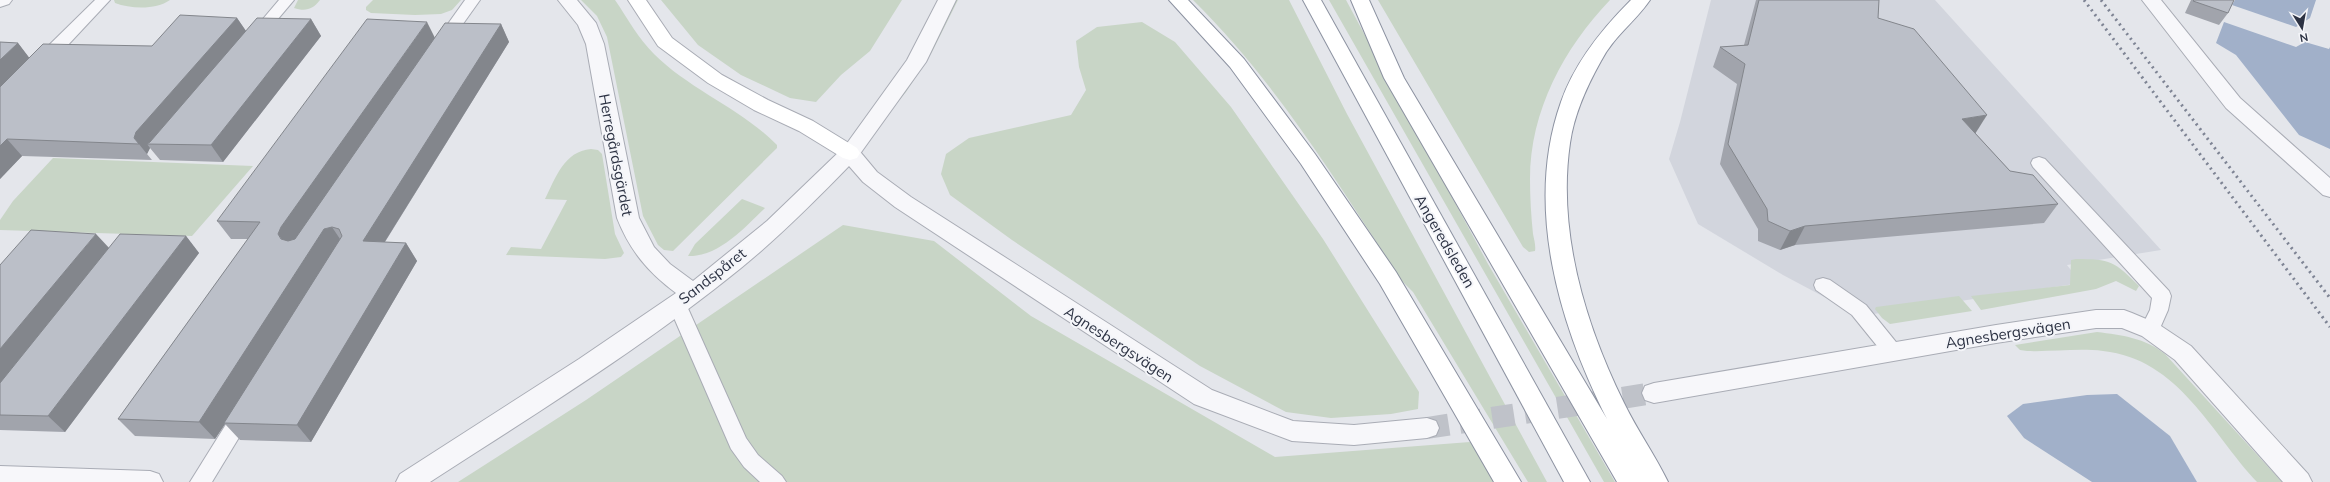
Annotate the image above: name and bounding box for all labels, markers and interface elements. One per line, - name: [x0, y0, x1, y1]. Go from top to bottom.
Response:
- north arrow: [2282, 8, 2322, 48]
- text: N: [2298, 30, 2309, 45]
- street label: Herregårdsgärdet: [595, 92, 637, 218]
- street label: Angeredsleden: [1411, 191, 1479, 291]
- street label: Sandspåret: [674, 244, 750, 308]
- street label: Agnesbergsvägen: [1061, 302, 1177, 386]
- street label: Agnesbergsvägen: [1944, 314, 2072, 352]

